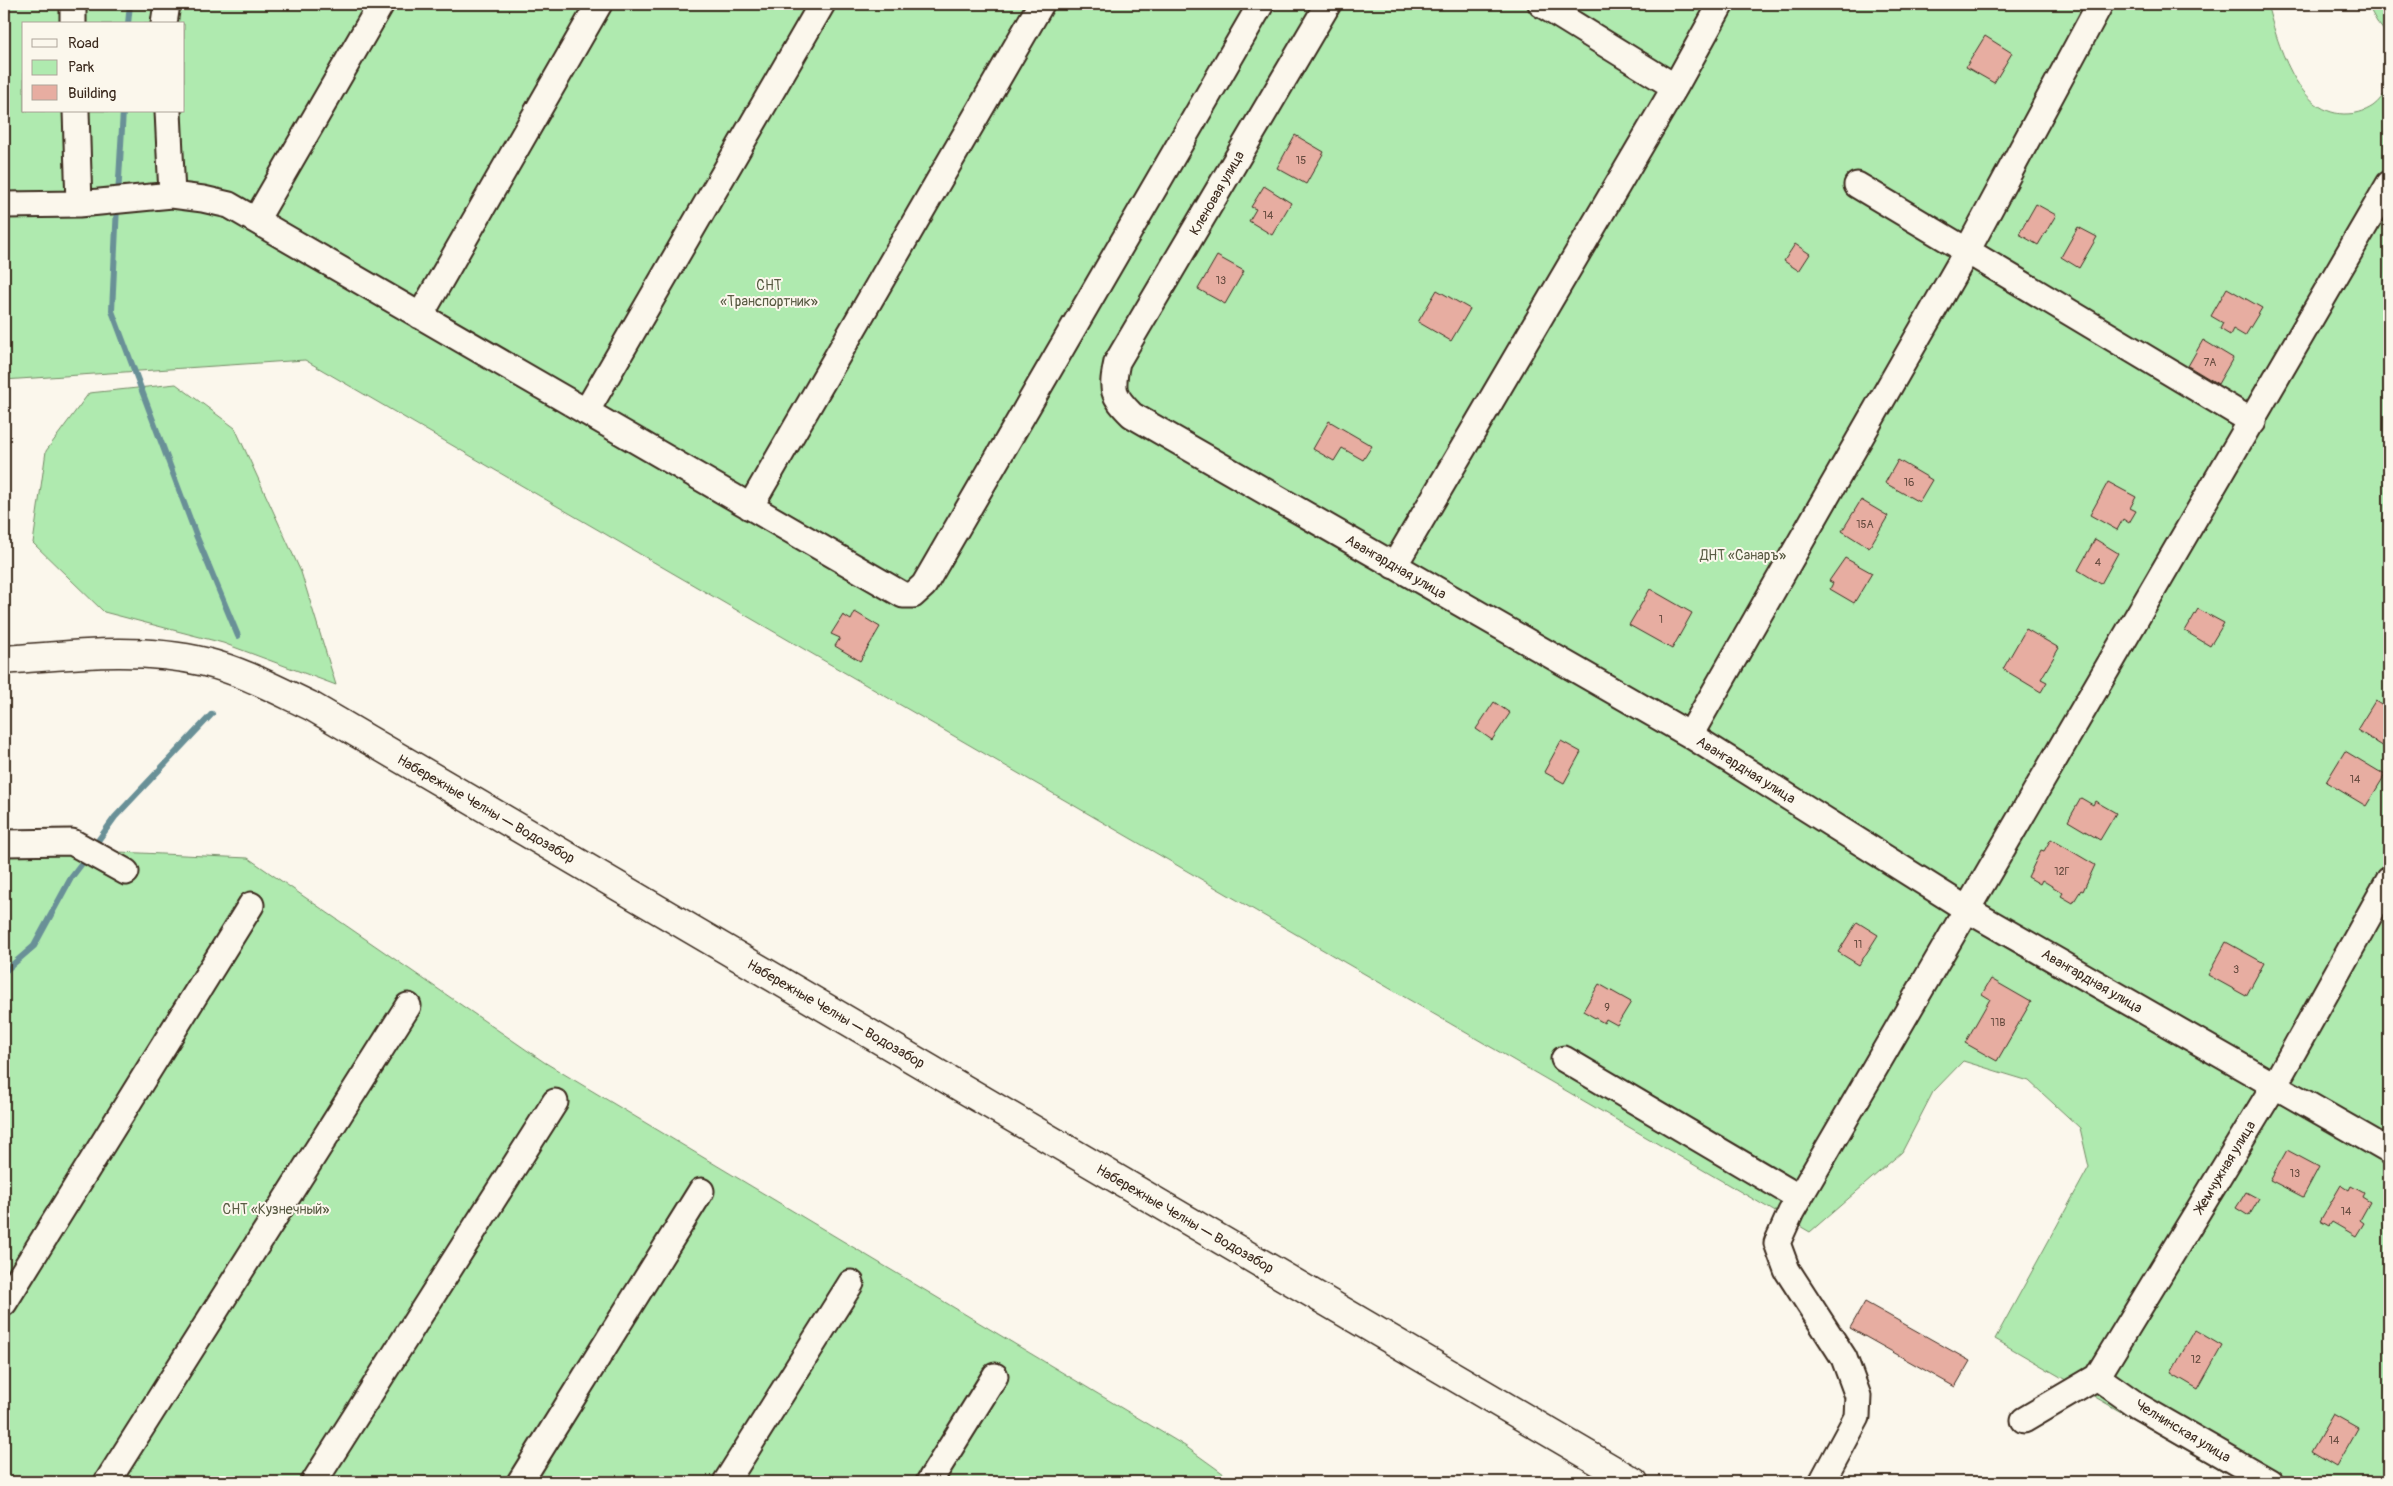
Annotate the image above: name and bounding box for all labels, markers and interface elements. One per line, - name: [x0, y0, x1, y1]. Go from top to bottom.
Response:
- legend: [22, 22, 185, 112]
- text: Road: [68, 34, 99, 53]
- text: Park: [68, 58, 95, 77]
- text: Building: [68, 84, 116, 103]
- street label: Кленовая улица: [1186, 148, 1248, 238]
- house number: 15: [1296, 154, 1306, 167]
- house number: 14: [1263, 209, 1274, 222]
- house number: 13: [1216, 274, 1226, 287]
- park label: СНТ «Транспортник»: [720, 277, 818, 310]
- house number: 7А: [2204, 356, 2216, 369]
- house number: 16: [1904, 476, 1914, 489]
- house number: 15А: [1856, 518, 1874, 531]
- street label: Авангардная улица: [1342, 531, 1450, 603]
- park label: ДНТ «Санаръ»: [1699, 547, 1786, 564]
- house number: 4: [2095, 556, 2102, 569]
- house number: 1: [1659, 613, 1663, 626]
- street label: Авангардная улица: [1693, 733, 1799, 807]
- street label: Набережные Челны — Водозабор: [394, 751, 578, 867]
- house number: 14: [2350, 773, 2361, 786]
- house number: 12Г: [2054, 865, 2070, 878]
- house number: 11: [1854, 938, 1862, 951]
- street label: Авангардная улица: [2038, 945, 2146, 1017]
- street label: Набережные Челны — Водозабор: [744, 956, 928, 1072]
- house number: 3: [2233, 963, 2239, 976]
- house number: 9: [1604, 1001, 1610, 1014]
- house number: 11В: [1991, 1016, 2005, 1029]
- street label: Жемчужная улица: [2190, 1118, 2259, 1218]
- street label: Набережные Челны — Водозабор: [1093, 1161, 1277, 1277]
- house number: 13: [2290, 1167, 2300, 1180]
- park label: СНТ «Кузнечный»: [223, 1201, 329, 1218]
- house number: 14: [2341, 1205, 2352, 1218]
- house number: 12: [2191, 1353, 2201, 1366]
- street label: Челнинская улица: [2132, 1396, 2234, 1466]
- house number: 14: [2329, 1434, 2340, 1447]

